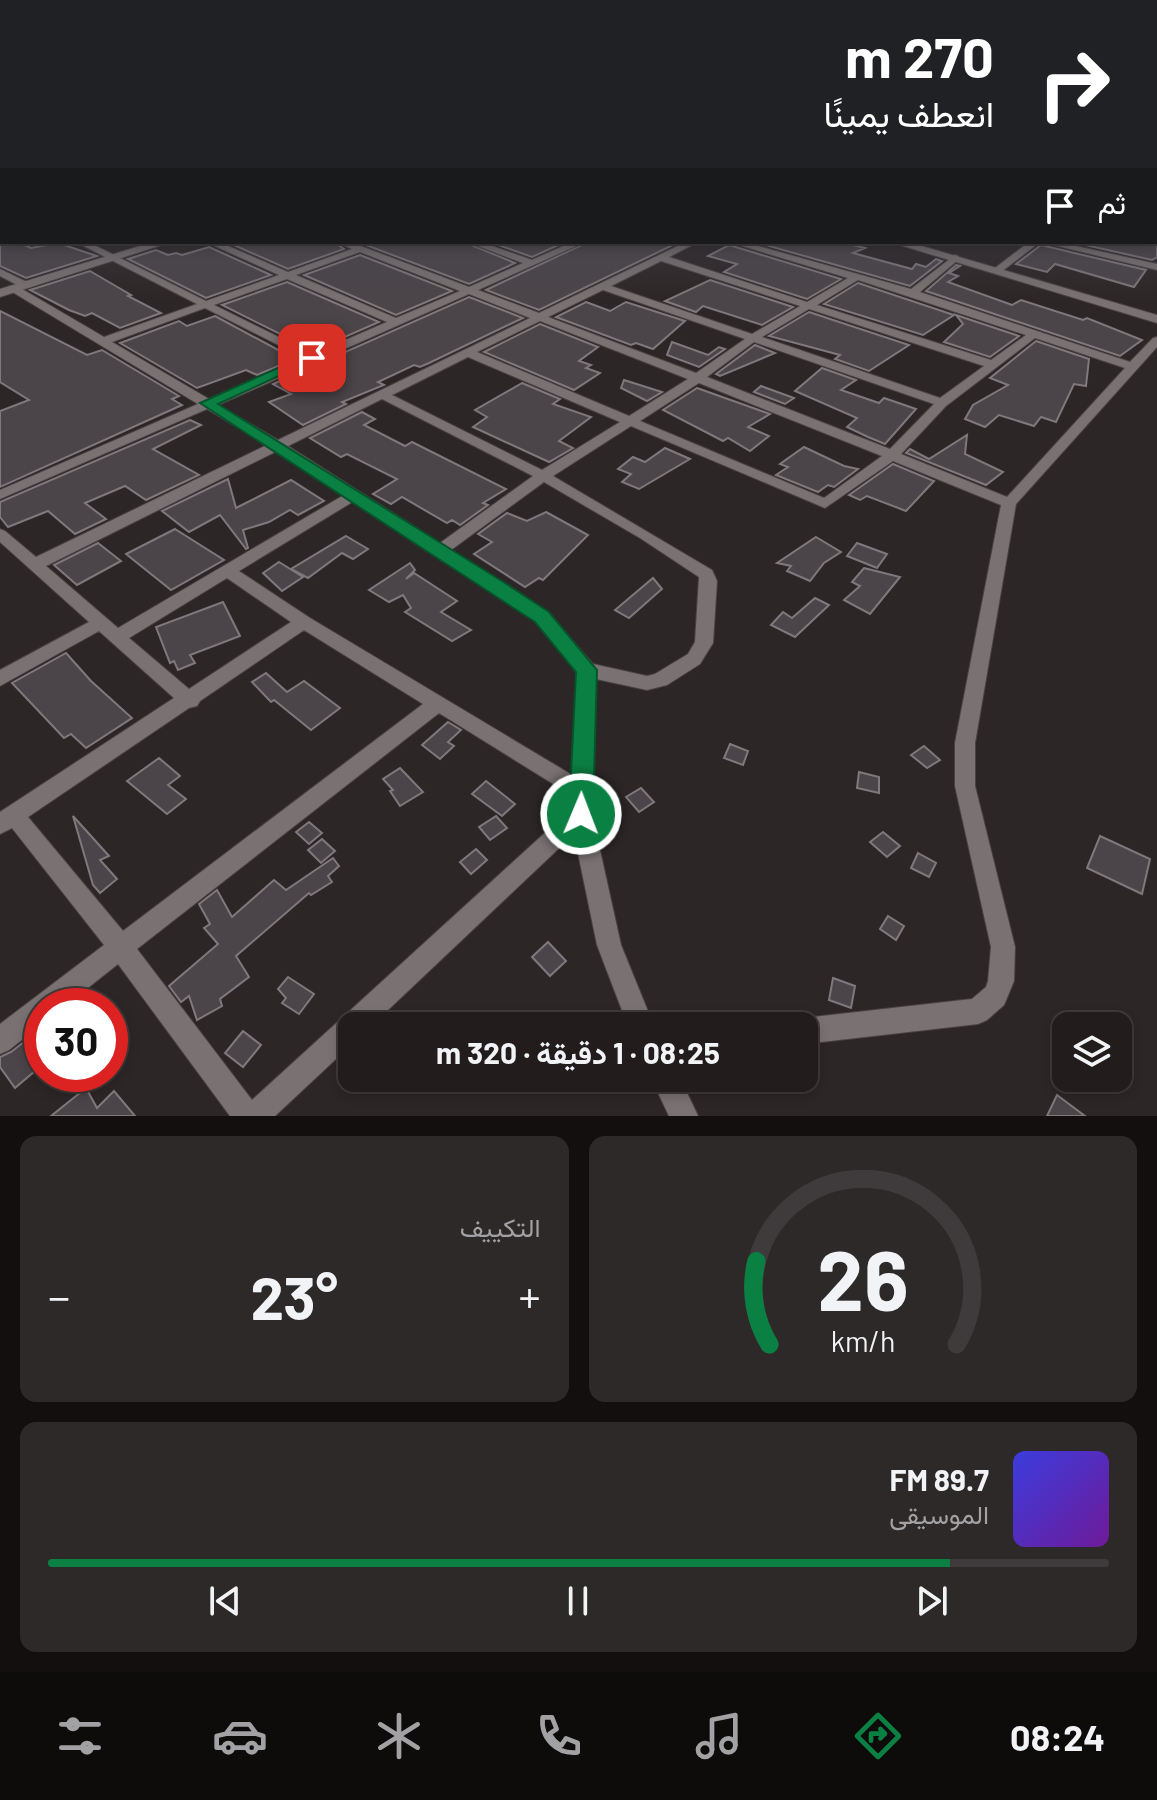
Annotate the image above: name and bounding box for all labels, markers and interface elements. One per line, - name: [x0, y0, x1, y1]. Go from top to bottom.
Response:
- text: 270 m: [845, 22, 994, 89]
- icon: right: [1022, 32, 1126, 136]
- text: انعطف يمينًا: [823, 91, 994, 134]
- icon: arrive: [1038, 184, 1082, 228]
- text: ثم: [1098, 184, 1126, 220]
- pin: [278, 324, 346, 392]
- icon: arrive: [290, 336, 334, 380]
- position arrow: [539, 772, 623, 856]
- speed limit sign: 30: [24, 988, 128, 1092]
- map controls: [1052, 1012, 1132, 1092]
- button: layers: [1052, 1012, 1132, 1092]
- text: 08:25 · 1 دقيقة · 320 m: [436, 1034, 720, 1070]
- text: التكييف: [460, 1211, 541, 1242]
- text: 26: [817, 1228, 908, 1328]
- text: 23°: [250, 1260, 338, 1332]
- text: −: [48, 1269, 70, 1322]
- text: +: [518, 1269, 540, 1322]
- text: km/h: [830, 1323, 895, 1358]
- text: 89.7 FM: [890, 1461, 989, 1497]
- text: الموسيقى: [889, 1498, 989, 1529]
- icon: previous: [203, 1579, 247, 1623]
- icon: pause: [556, 1579, 600, 1623]
- icon: next: [910, 1579, 954, 1623]
- icon: filters: [52, 1708, 108, 1764]
- icon: car: [212, 1708, 268, 1764]
- icon: climate: [371, 1708, 427, 1764]
- icon: phone: [531, 1708, 587, 1764]
- icon: music: [691, 1708, 747, 1764]
- icon: directions: [850, 1708, 906, 1764]
- text: 08:24: [1010, 1715, 1105, 1758]

